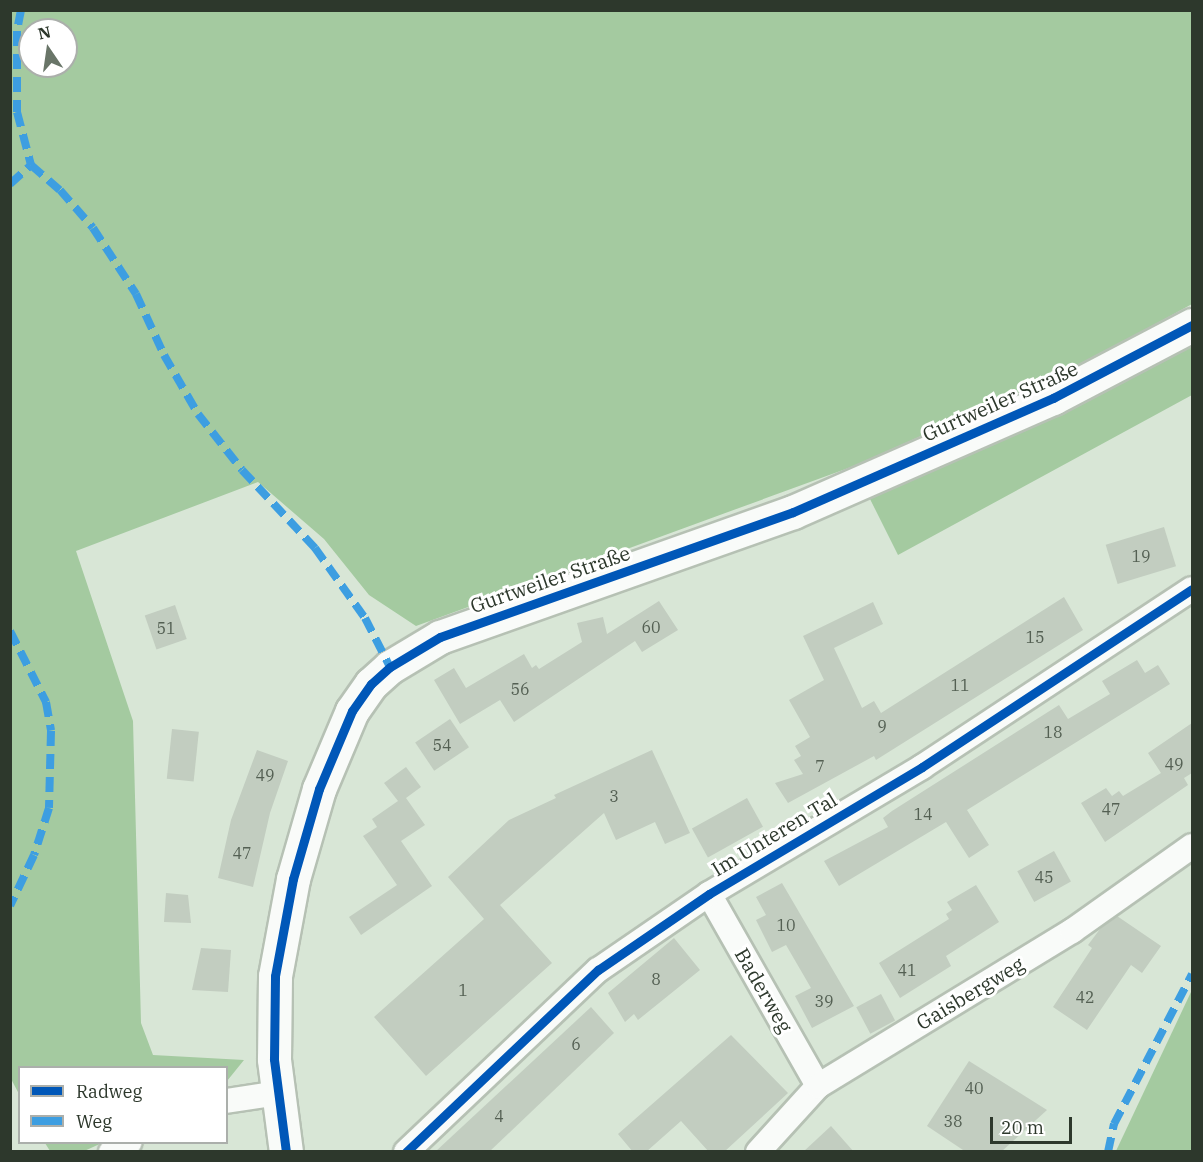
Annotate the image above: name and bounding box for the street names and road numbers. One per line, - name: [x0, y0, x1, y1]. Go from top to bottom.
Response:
- street label: Gurtweiler Straße: [919, 356, 1081, 446]
- street label: Gurtweiler Straße: [467, 540, 633, 618]
- street label: Im Unteren Tal: [707, 787, 841, 881]
- street label: Baderweg: [730, 943, 798, 1037]
- street label: Gaisbergweg: [912, 951, 1028, 1035]

